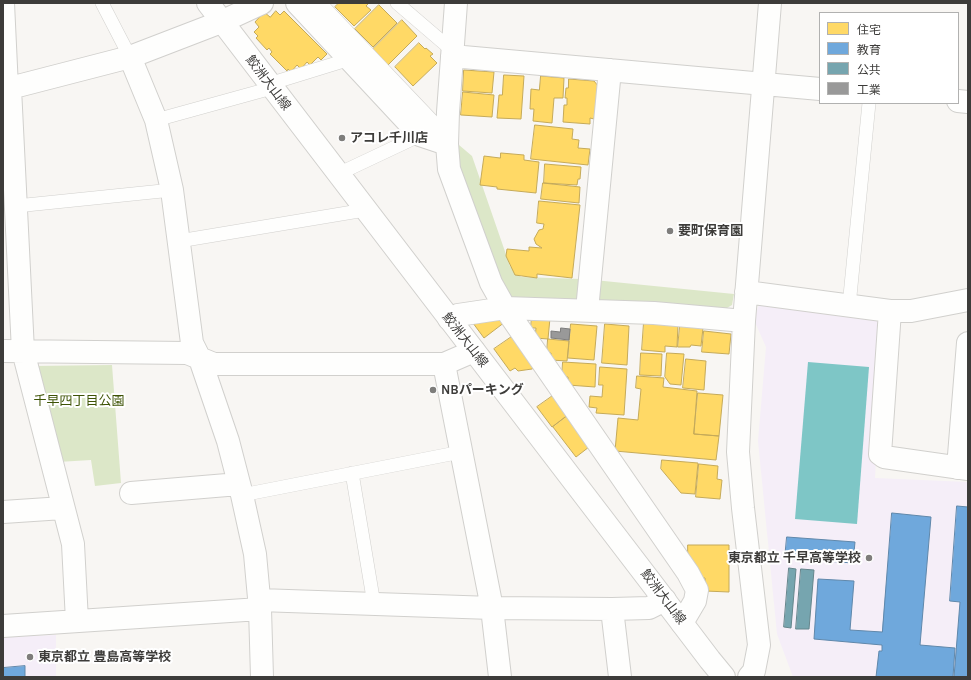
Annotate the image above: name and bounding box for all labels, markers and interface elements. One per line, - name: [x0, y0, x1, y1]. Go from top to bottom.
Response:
- legend: [819, 12, 959, 104]
- text: 住宅: [857, 23, 881, 37]
- text: 教育: [857, 43, 881, 57]
- street label: 鮫洲大山線: [242, 52, 294, 114]
- text: 公共: [857, 63, 881, 77]
- text: 工業: [857, 83, 881, 97]
- place label: アコレ千川店: [350, 130, 428, 146]
- marker: アコレ千川店: [337, 133, 347, 143]
- place label: 要町保育園: [678, 223, 743, 239]
- marker: 要町保育園: [665, 226, 675, 236]
- street label: 鮫洲大山線: [439, 310, 491, 370]
- place label: NBパーキング: [441, 382, 524, 398]
- marker: NBパーキング: [428, 385, 438, 395]
- park label: 千早四丁目公園: [34, 393, 124, 409]
- place label: 東京都立 千早高等学校: [728, 550, 861, 566]
- marker: 東京都立 千早高等学校: [864, 553, 874, 563]
- street label: 鮫洲大山線: [637, 566, 689, 628]
- place label: 東京都立 豊島高等学校: [38, 649, 171, 665]
- marker: 東京都立 豊島高等学校: [25, 652, 35, 662]

